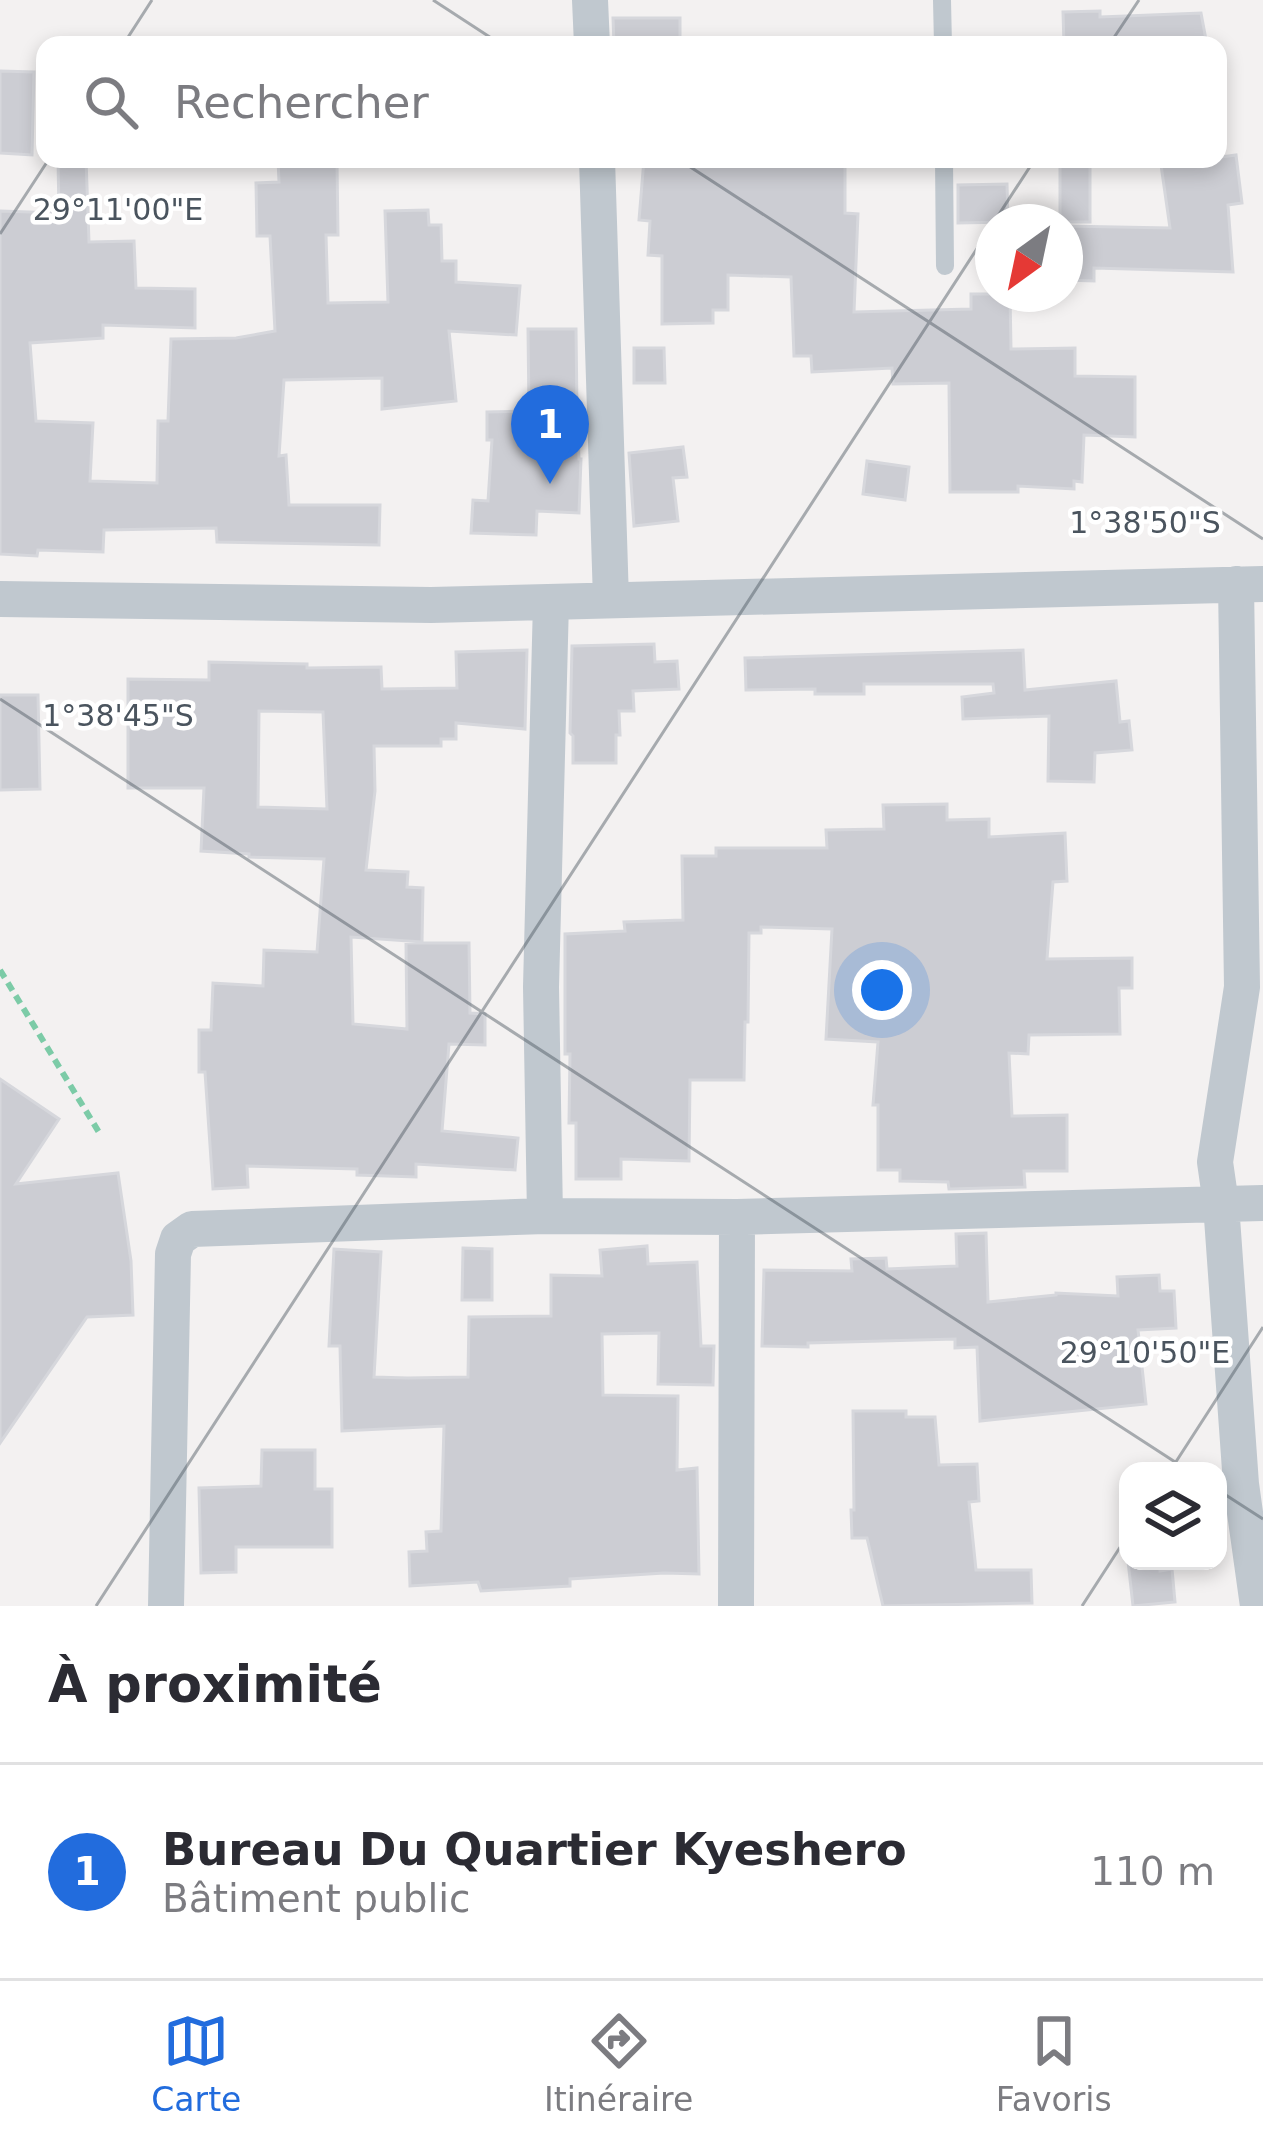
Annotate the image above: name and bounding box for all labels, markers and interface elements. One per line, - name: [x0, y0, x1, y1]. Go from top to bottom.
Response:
- search box: [36, 36, 1227, 168]
- icon: search: [78, 69, 144, 135]
- text: Rechercher: [174, 76, 429, 129]
- text: 29°11'00"E: [33, 192, 203, 227]
- north arrow: [975, 204, 1083, 312]
- pin: 1: [511, 385, 589, 484]
- text: 1°38'50"S: [1069, 505, 1221, 540]
- text: 1°38'45"S: [42, 698, 194, 733]
- your location: [852, 960, 912, 1020]
- text: 29°10'50"E: [1060, 1335, 1230, 1370]
- map controls: [1119, 1462, 1227, 1570]
- button: layers: [1119, 1462, 1227, 1570]
- text: À proximité: [48, 1655, 382, 1714]
- text: Bureau Du Quartier Kyeshero: [162, 1823, 907, 1876]
- text: 1: [73, 1849, 101, 1894]
- text: 110 m: [1090, 1849, 1215, 1894]
- text: Bâtiment public: [162, 1876, 471, 1921]
- tab: Carte: [151, 2008, 241, 2119]
- tab: Itinéraire: [544, 2008, 693, 2119]
- tab: Favoris: [996, 2008, 1112, 2119]

